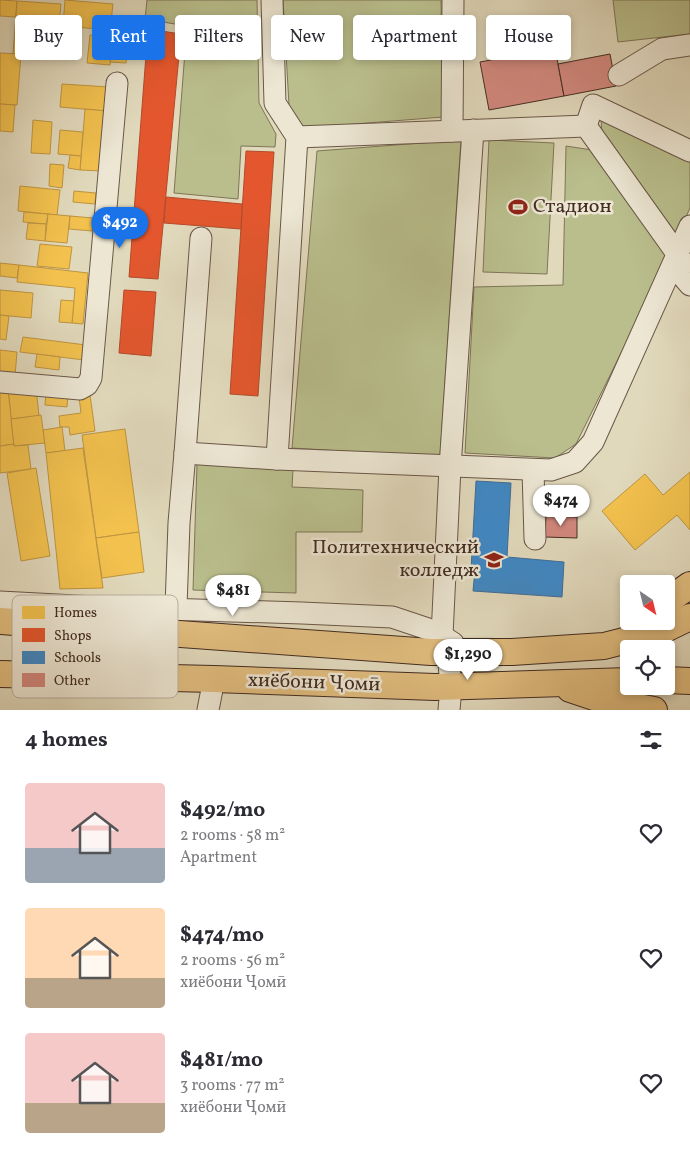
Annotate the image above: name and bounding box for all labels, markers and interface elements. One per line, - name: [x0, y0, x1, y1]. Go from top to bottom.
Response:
- chip: Buy: [15, 15, 82, 60]
- chip: Rent: [92, 15, 165, 60]
- chip: Filters: [175, 15, 261, 60]
- chip: New: [271, 15, 343, 60]
- chip: Apartment: [353, 15, 476, 60]
- chip: House: [486, 15, 571, 60]
- place label: Стадион: [533, 193, 612, 221]
- sports icon: Стадион: [507, 196, 529, 218]
- pin: $492: [90, 206, 150, 249]
- text: $492: [102, 212, 138, 234]
- pin: $474: [531, 484, 591, 527]
- text: $474: [544, 490, 578, 512]
- place label: Политехнический колледж: [312, 534, 479, 585]
- school or university icon: Политехнический колледж: [483, 549, 505, 571]
- pin: $481: [203, 574, 263, 617]
- north arrow: [620, 575, 675, 630]
- map controls: [620, 575, 675, 695]
- text: $481: [216, 580, 250, 602]
- legend: [12, 595, 178, 698]
- text: Homes: [54, 604, 97, 623]
- text: Shops: [54, 627, 92, 646]
- pin: $1,290: [427, 638, 509, 681]
- button: locate: [620, 640, 675, 695]
- text: $1,290: [444, 644, 492, 666]
- text: Schools: [54, 649, 101, 668]
- street label: хиёбони Ҷомӣ: [247, 667, 381, 699]
- text: Other: [54, 672, 90, 691]
- text: 4 homes: [25, 726, 108, 755]
- icon: filters: [637, 726, 665, 754]
- text: $492/mo: [180, 796, 265, 825]
- icon: home: [65, 803, 125, 863]
- icon: heart: [637, 819, 665, 847]
- text: 2 rooms · 58 m²: [180, 825, 285, 847]
- text: Apartment: [180, 847, 257, 869]
- text: $474/mo: [180, 921, 264, 950]
- icon: home: [65, 928, 125, 988]
- icon: heart: [637, 944, 665, 972]
- text: 2 rooms · 56 m²: [180, 950, 285, 972]
- text: хиёбони Ҷомӣ: [180, 972, 286, 994]
- text: $481/mo: [180, 1046, 263, 1075]
- icon: home: [65, 1053, 125, 1113]
- icon: heart: [637, 1069, 665, 1097]
- text: 3 rooms · 77 m²: [180, 1075, 284, 1097]
- text: хиёбони Ҷомӣ: [180, 1097, 286, 1119]

